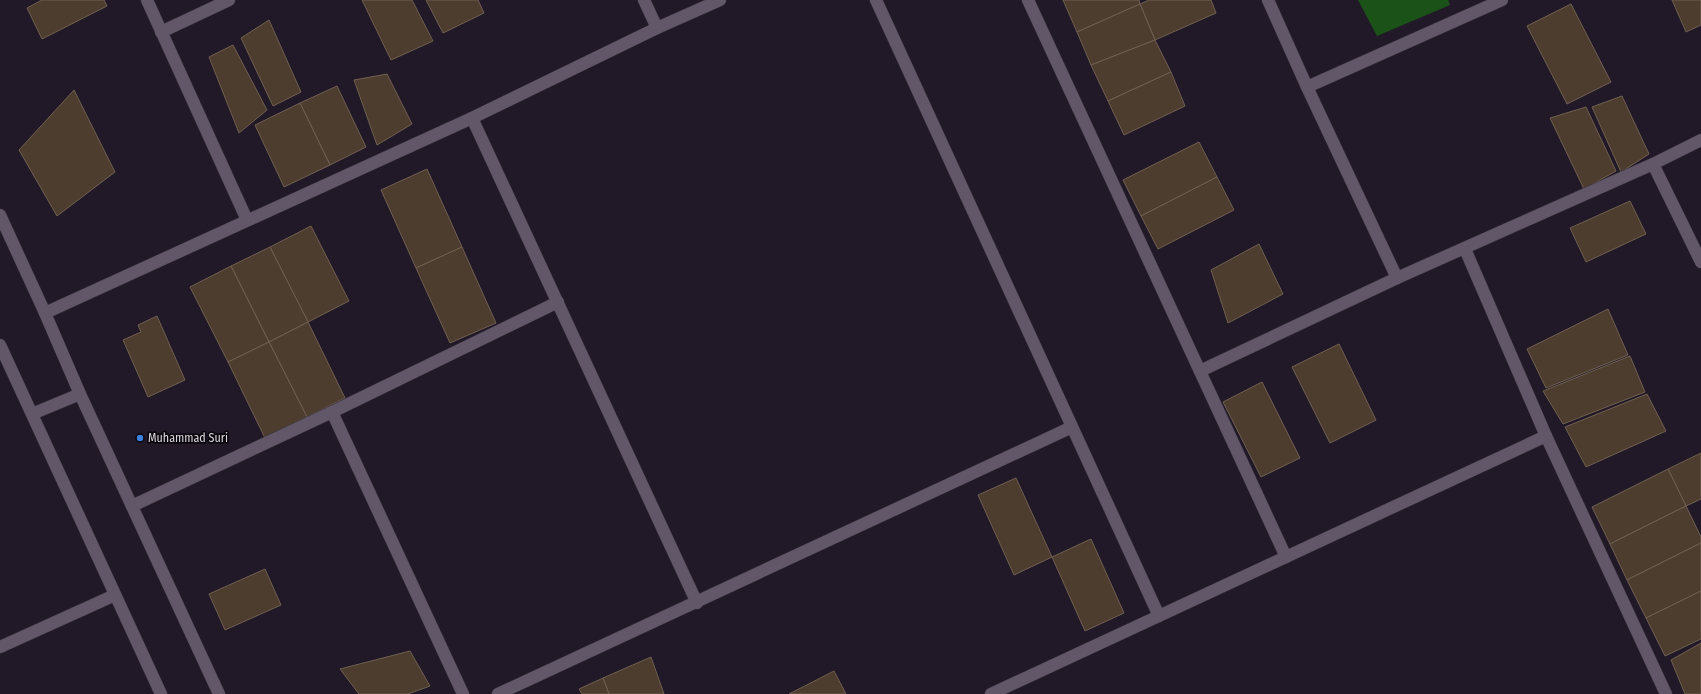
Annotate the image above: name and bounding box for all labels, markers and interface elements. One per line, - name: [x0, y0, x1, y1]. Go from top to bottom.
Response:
- place label: Muhammad Suri: [148, 431, 228, 445]
- marker: Muhammad Suri: [135, 433, 145, 443]

